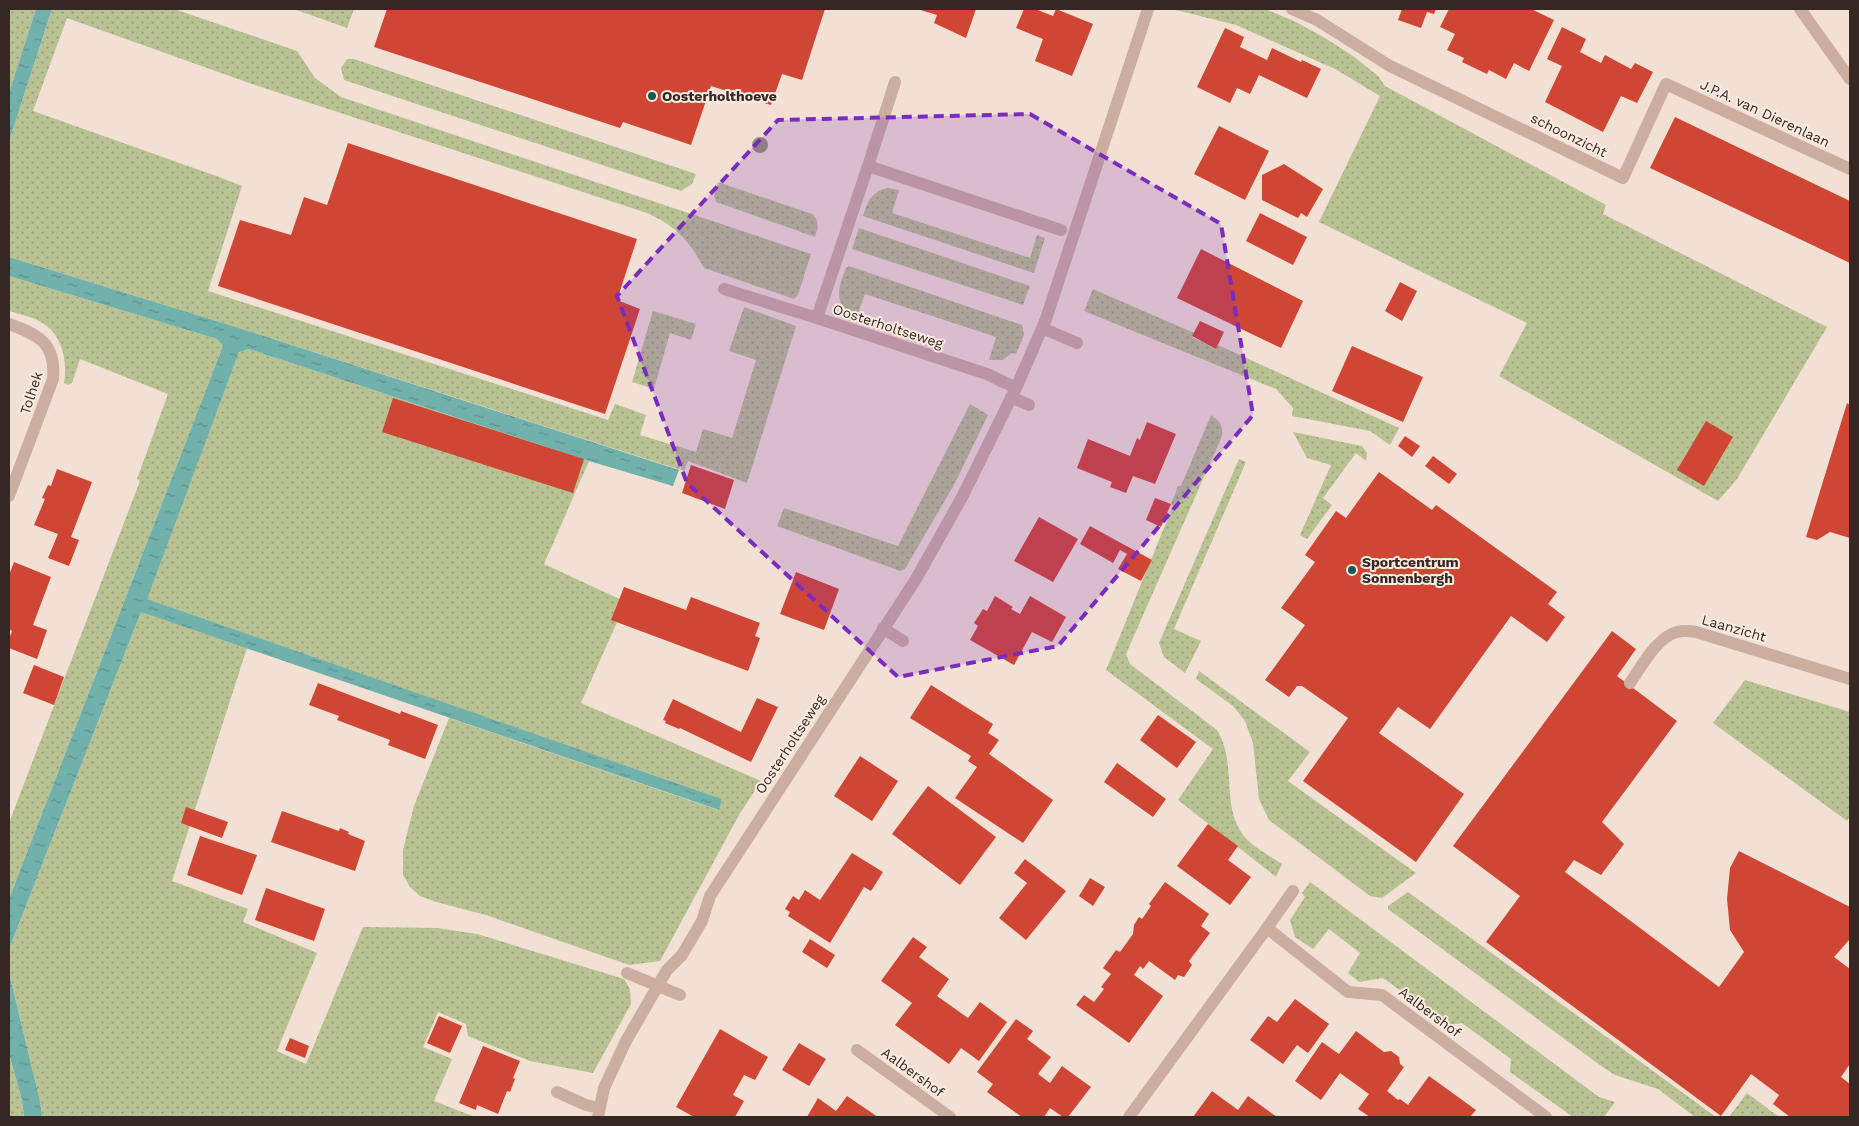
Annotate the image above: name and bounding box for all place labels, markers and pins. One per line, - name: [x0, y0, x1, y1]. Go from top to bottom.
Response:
- place label: Oosterholthoeve: [662, 88, 777, 104]
- marker: Oosterholthoeve: [646, 90, 658, 102]
- place label: Sportcentrum Sonnenbergh: [1362, 554, 1459, 586]
- marker: Sportcentrum Sonnenbergh: [1346, 564, 1358, 576]

